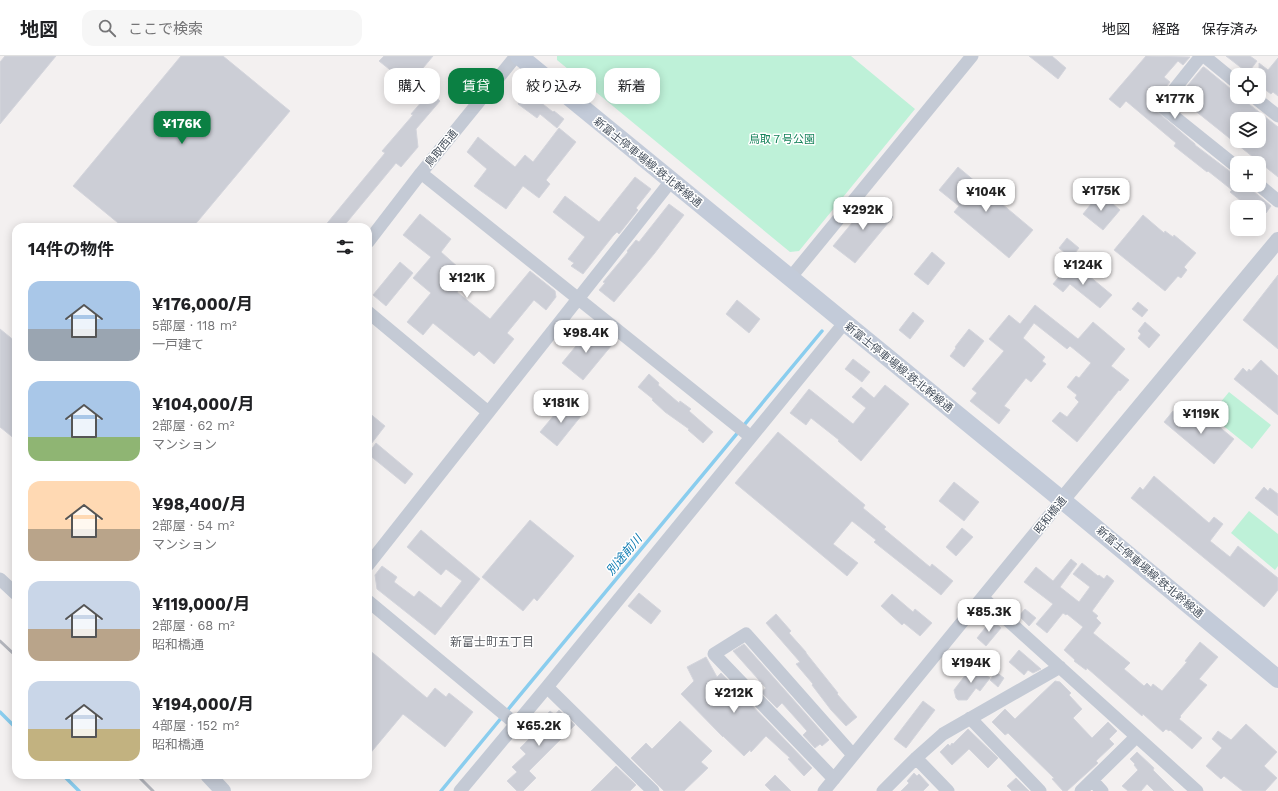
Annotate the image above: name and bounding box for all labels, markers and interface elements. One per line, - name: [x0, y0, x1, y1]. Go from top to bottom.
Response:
- search box: [82, 10, 362, 46]
- icon: search: [96, 17, 118, 39]
- text: 地図: [20, 18, 58, 41]
- text: ここで検索: [128, 20, 203, 38]
- text: 地図: [1102, 21, 1130, 37]
- text: 経路: [1152, 21, 1180, 37]
- text: 保存済み: [1202, 21, 1258, 37]
- chip: 購入: [384, 68, 440, 104]
- chip: 賃貸: [448, 68, 504, 104]
- chip: 絞り込み: [512, 68, 596, 104]
- chip: 新着: [604, 68, 660, 104]
- map controls: [1230, 68, 1266, 236]
- button: locate: [1230, 68, 1266, 104]
- pin: ¥177K: [1147, 86, 1203, 120]
- text: ¥177K: [1155, 91, 1195, 106]
- pin: ¥176K: [154, 111, 210, 145]
- button: layers: [1230, 112, 1266, 148]
- street label: 新富士停車場線:鉄北幹線通: [591, 115, 704, 210]
- text: ¥176K: [163, 116, 201, 131]
- street label: 鳥取西通: [422, 127, 460, 170]
- park label: 鳥取７号公園: [749, 133, 815, 146]
- button: +: [1230, 156, 1266, 192]
- pin: ¥175K: [1073, 178, 1129, 212]
- pin: ¥104K: [958, 179, 1014, 213]
- text: ¥175K: [1082, 183, 1120, 198]
- text: ¥104K: [966, 184, 1006, 199]
- pin: ¥292K: [835, 197, 891, 231]
- button: −: [1230, 200, 1266, 236]
- text: ¥292K: [842, 202, 884, 217]
- icon: filters: [334, 236, 356, 258]
- text: 14件の物件: [28, 239, 114, 259]
- pin: ¥124K: [1055, 252, 1111, 286]
- text: ¥124K: [1063, 257, 1103, 272]
- pin: ¥121K: [439, 265, 495, 299]
- text: ¥121K: [449, 270, 485, 285]
- text: ¥176,000/月: [152, 294, 253, 314]
- icon: home: [60, 297, 108, 345]
- text: 5部屋 · 118 m²: [152, 318, 237, 333]
- pin: ¥98.4K: [553, 320, 619, 354]
- street label: 新富士停車場線:鉄北幹線通: [842, 320, 955, 415]
- text: ¥98.4K: [563, 325, 609, 340]
- text: 一戸建て: [152, 337, 204, 352]
- pin: ¥181K: [533, 390, 589, 424]
- text: ¥104,000/月: [152, 394, 255, 414]
- text: ¥181K: [542, 395, 580, 410]
- icon: home: [60, 397, 108, 445]
- pin: ¥119K: [1173, 401, 1229, 435]
- text: ¥119K: [1183, 406, 1219, 421]
- text: 2部屋 · 62 m²: [152, 418, 234, 433]
- text: マンション: [152, 437, 217, 452]
- text: ¥98,400/月: [152, 494, 247, 514]
- street label: 昭和橋通: [1031, 494, 1069, 537]
- icon: home: [60, 497, 108, 545]
- text: 2部屋 · 54 m²: [152, 518, 234, 533]
- street label: 新富士停車場線:鉄北幹線通: [1094, 524, 1206, 621]
- water label: 別途前川: [603, 531, 646, 578]
- text: マンション: [152, 537, 217, 552]
- text: ¥119,000/月: [152, 594, 251, 614]
- icon: home: [60, 597, 108, 645]
- pin: ¥85.3K: [956, 599, 1022, 633]
- text: ¥85.3K: [967, 604, 1011, 619]
- text: 2部屋 · 68 m²: [152, 618, 235, 633]
- district label: 新富士町五丁目: [450, 635, 534, 649]
- text: 昭和橋通: [152, 637, 204, 652]
- pin: ¥194K: [943, 650, 999, 684]
- text: ¥194K: [951, 655, 991, 670]
- pin: ¥212K: [706, 680, 762, 714]
- text: ¥212K: [715, 685, 753, 700]
- text: ¥194,000/月: [152, 694, 254, 714]
- icon: home: [60, 697, 108, 745]
- pin: ¥65.2K: [506, 713, 572, 747]
- text: 4部屋 · 152 m²: [152, 718, 239, 733]
- text: ¥65.2K: [517, 718, 561, 733]
- text: 昭和橋通: [152, 737, 204, 752]

